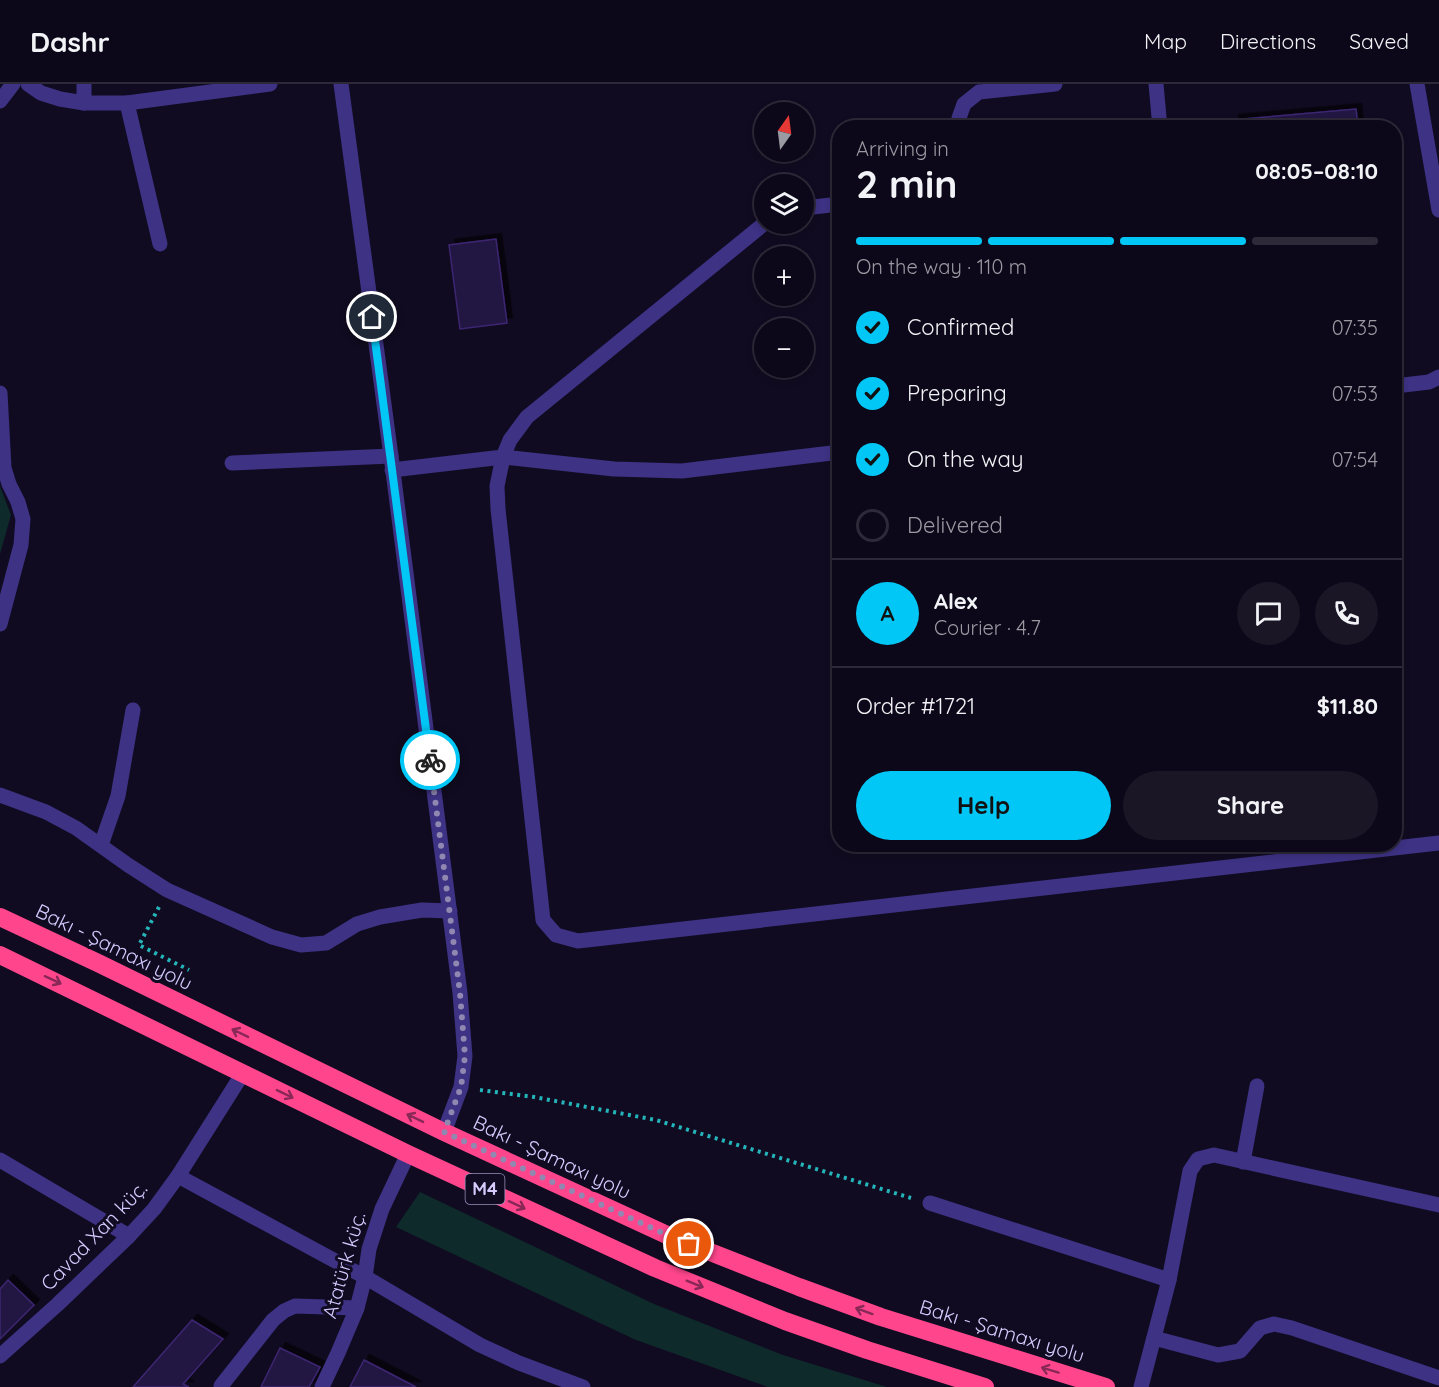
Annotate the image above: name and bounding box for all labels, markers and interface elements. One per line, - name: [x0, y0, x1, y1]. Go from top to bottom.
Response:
- text: Dashr: [30, 24, 110, 59]
- text: Map: [1144, 28, 1187, 54]
- text: Directions: [1220, 28, 1316, 54]
- text: Saved: [1349, 28, 1409, 54]
- north arrow: [754, 102, 814, 162]
- map controls: [754, 102, 814, 378]
- text: Arriving in: [856, 136, 949, 161]
- text: 08:05–08:10: [1255, 157, 1378, 185]
- text: 2 min: [856, 159, 958, 208]
- button: layers: [754, 174, 814, 234]
- button: +: [754, 246, 814, 306]
- text: On the way · 110 m: [856, 254, 1027, 279]
- pin: [346, 291, 397, 342]
- icon: home: [355, 300, 388, 333]
- icon: check: [856, 311, 889, 344]
- text: Confirmed: [907, 313, 1014, 341]
- text: 07:35: [1332, 315, 1378, 340]
- button: −: [754, 318, 814, 378]
- icon: check: [856, 377, 889, 410]
- text: Preparing: [907, 379, 1007, 407]
- text: 07:53: [1332, 381, 1378, 406]
- icon: check: [856, 443, 889, 476]
- text: On the way: [907, 445, 1023, 473]
- text: 07:54: [1332, 447, 1378, 472]
- text: Delivered: [907, 511, 1003, 539]
- button: chat: [1237, 582, 1300, 645]
- button: phone: [1315, 582, 1378, 645]
- text: Alex: [934, 587, 977, 615]
- text: A: [880, 599, 895, 627]
- text: Courier · 4.7: [934, 615, 1041, 640]
- text: Order #1721: [856, 692, 975, 720]
- text: $11.80: [1317, 692, 1378, 720]
- courier: [400, 730, 460, 790]
- icon: bike: [414, 744, 447, 777]
- button: Help: [856, 771, 1111, 840]
- button: Share: [1123, 771, 1378, 840]
- street label: Bakı - Şamaxı yolu: [32, 898, 197, 995]
- one-way arrow: [43, 975, 61, 987]
- one-way arrow: [231, 1026, 249, 1038]
- one-way arrow: [275, 1088, 293, 1100]
- street label: Bakı - Şamaxı yolu: [469, 1109, 635, 1204]
- one-way arrow: [406, 1112, 424, 1123]
- road number: M4: [466, 1174, 504, 1204]
- street label: Cavad Xan küç.: [35, 1176, 152, 1296]
- one-way arrow: [508, 1199, 526, 1211]
- street label: Atatürk küç.: [316, 1209, 371, 1321]
- pin: [663, 1218, 714, 1269]
- icon: bag: [672, 1227, 705, 1260]
- one-way arrow: [686, 1280, 704, 1291]
- street label: Bakı - Şamaxı yolu: [917, 1294, 1088, 1368]
- one-way arrow: [855, 1304, 874, 1315]
- one-way arrow: [1041, 1364, 1060, 1375]

